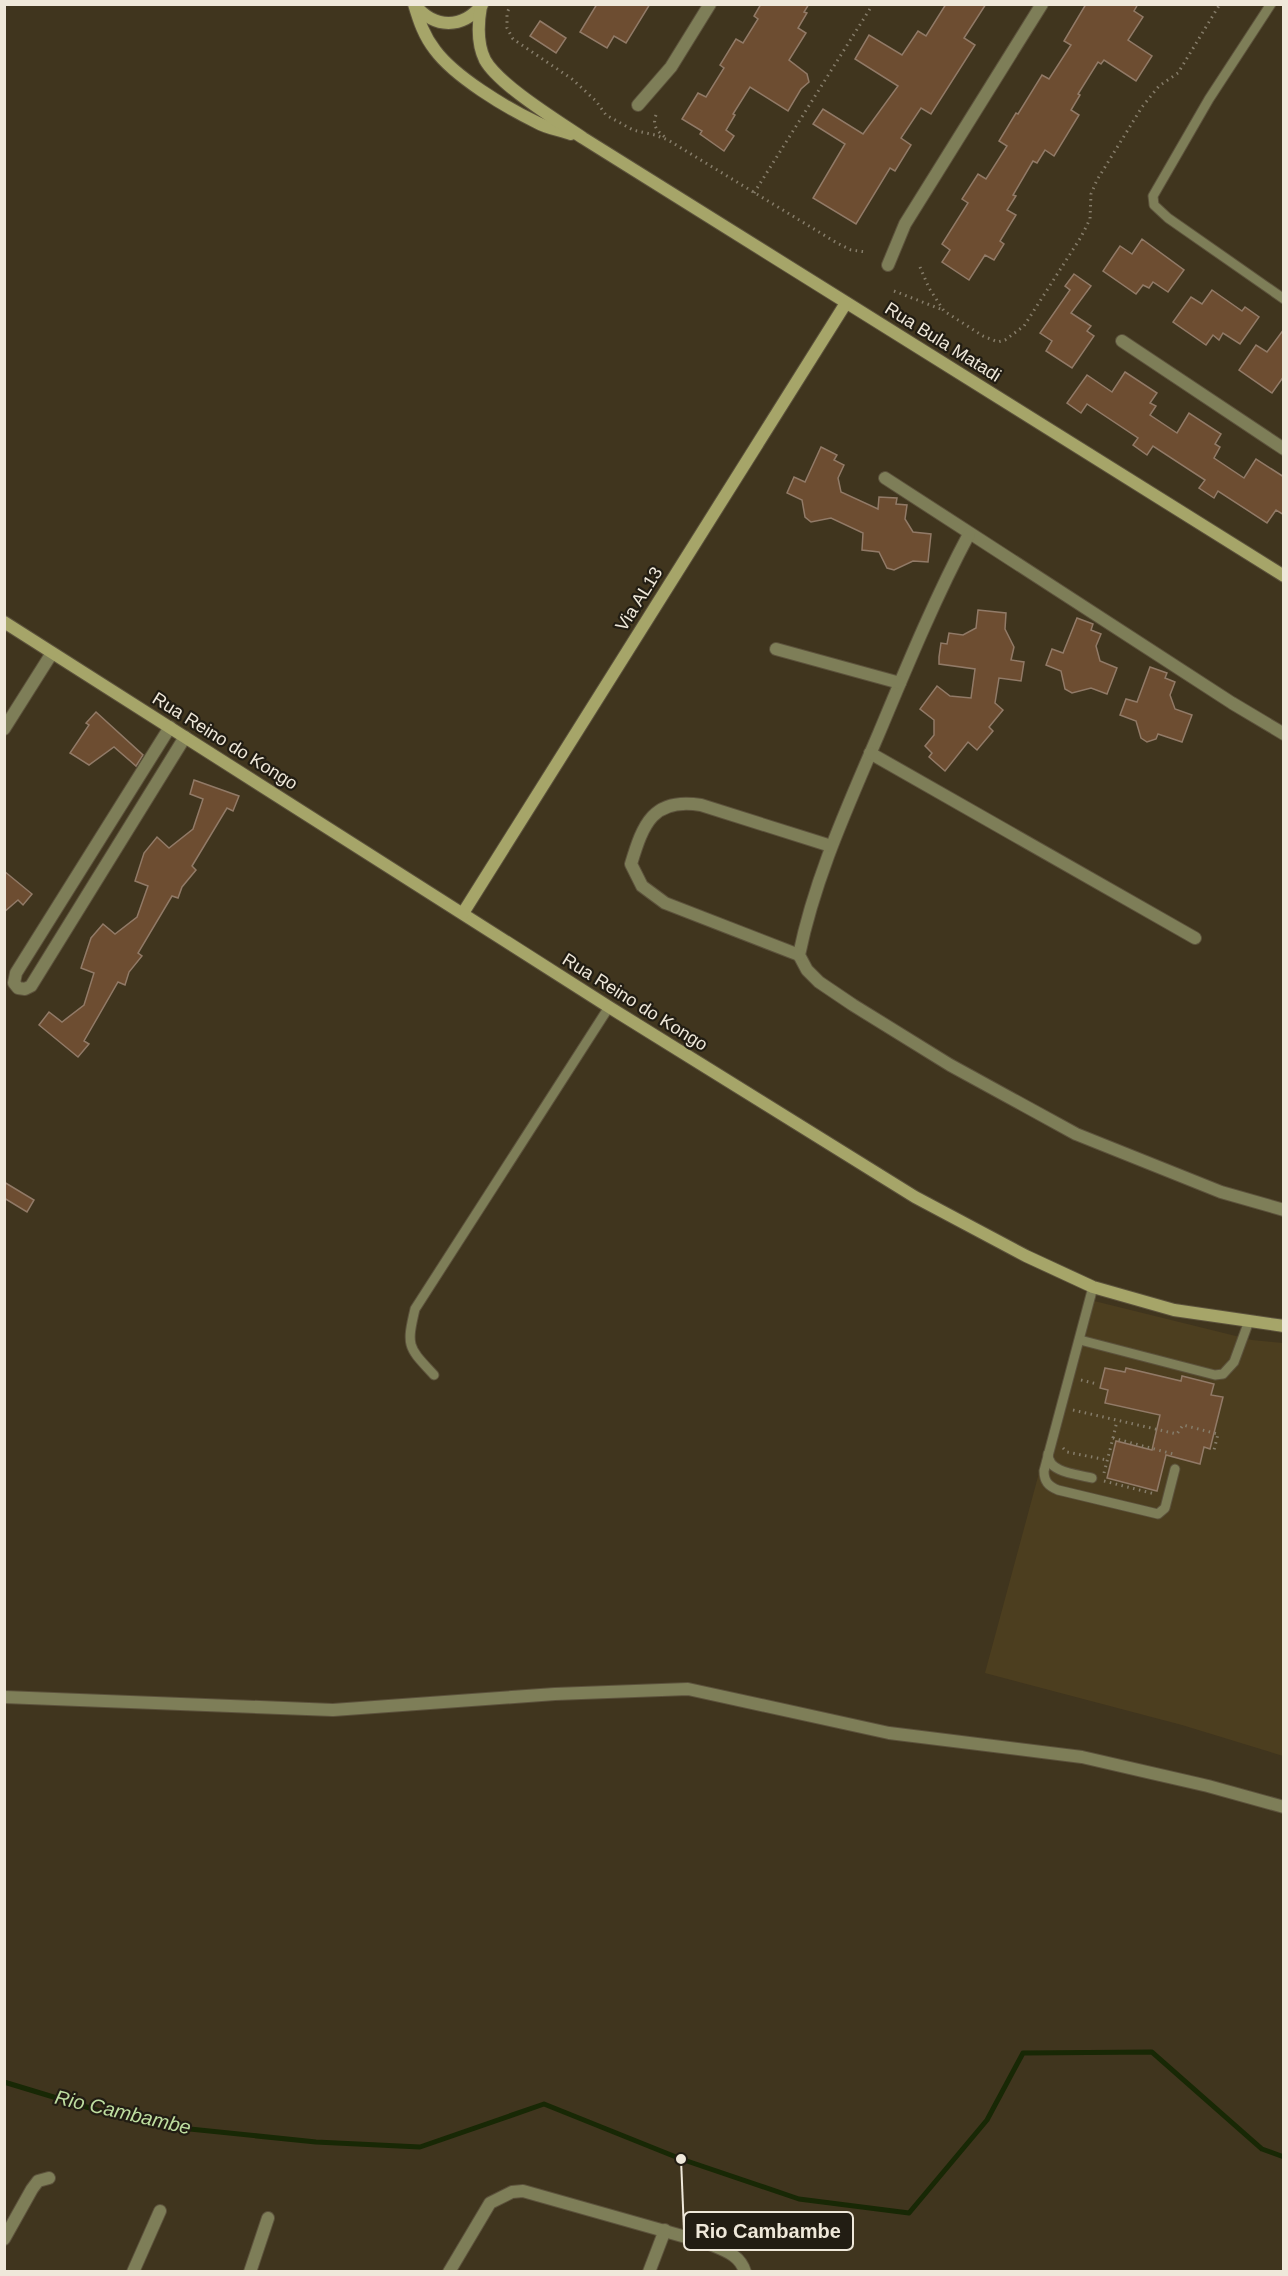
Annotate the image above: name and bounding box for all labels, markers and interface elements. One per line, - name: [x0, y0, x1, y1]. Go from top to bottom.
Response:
- street label: Rua Bula Matadi: [881, 298, 1005, 386]
- street label: Via AL13: [612, 563, 666, 635]
- street label: Rua Reino do Kongo: [149, 688, 301, 794]
- street label: Rua Reino do Kongo: [559, 949, 711, 1055]
- water label: Rio Cambambe: [53, 2086, 193, 2138]
- callout: Rio Cambambe: [684, 2212, 853, 2250]
- text: Rio Cambambe: [695, 2220, 841, 2242]

